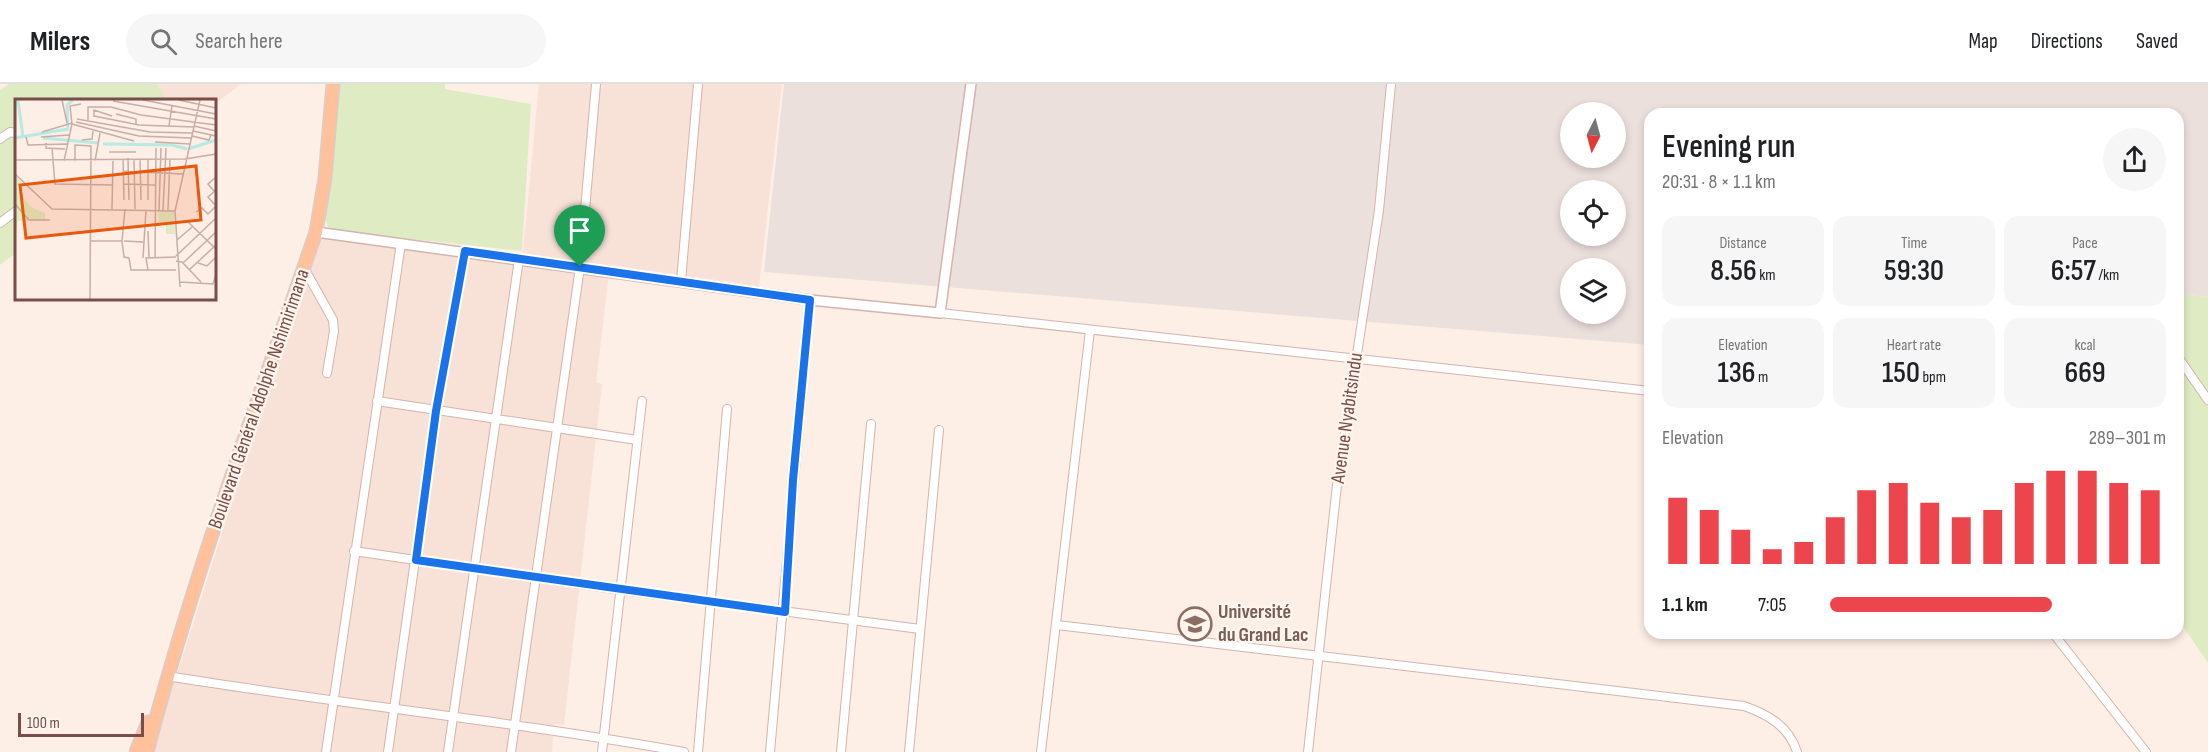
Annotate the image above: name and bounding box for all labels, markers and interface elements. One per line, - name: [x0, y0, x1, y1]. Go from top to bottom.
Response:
- search box: [126, 14, 546, 68]
- text: Milers: [30, 25, 90, 58]
- icon: search: [147, 25, 180, 58]
- text: Search here: [195, 28, 283, 55]
- text: Map: [1968, 29, 1998, 54]
- text: Directions: [2031, 29, 2103, 54]
- text: Saved: [2136, 29, 2178, 54]
- inset map: [15, 99, 216, 300]
- north arrow: [1560, 102, 1626, 168]
- map controls: [1560, 102, 1626, 324]
- text: Evening run: [1662, 127, 1796, 167]
- button: share: [2103, 128, 2166, 191]
- text: 20:31 · 8 × 1.1 km: [1662, 170, 1776, 194]
- button: locate: [1560, 180, 1626, 246]
- pin: [554, 205, 605, 267]
- icon: arrive: [563, 214, 596, 247]
- text: Distance: [1719, 234, 1767, 253]
- text: Time: [1901, 234, 1927, 253]
- text: Pace: [2072, 234, 2098, 253]
- text: 8.56: [1710, 253, 1757, 289]
- text: 59:30: [1884, 253, 1944, 289]
- text: 6:57: [2051, 253, 2096, 289]
- button: layers: [1560, 258, 1626, 324]
- street label: Boulevard Général Adolphe Nshimirimana: [203, 266, 315, 532]
- text: km: [1757, 266, 1776, 285]
- text: /km: [2096, 266, 2119, 285]
- text: Elevation: [1718, 336, 1768, 355]
- text: Heart rate: [1887, 336, 1941, 355]
- text: kcal: [2074, 336, 2096, 355]
- street label: Avenue Nyabitsindu: [1326, 351, 1368, 486]
- text: 136: [1718, 355, 1756, 391]
- text: 150: [1882, 355, 1920, 391]
- text: 669: [2064, 355, 2106, 391]
- text: m: [1756, 368, 1768, 387]
- text: bpm: [1920, 368, 1946, 387]
- text: Elevation: [1662, 426, 1724, 450]
- text: 289–301 m: [2089, 426, 2166, 450]
- text: 1.1 km: [1662, 593, 1708, 617]
- text: 7:05: [1758, 593, 1787, 617]
- place label: Université du Grand Lac: [1218, 600, 1309, 647]
- school or university icon: Université du Grand Lac: [1177, 606, 1213, 642]
- scale bar: [18, 710, 144, 738]
- text: 100 m: [27, 714, 60, 733]

